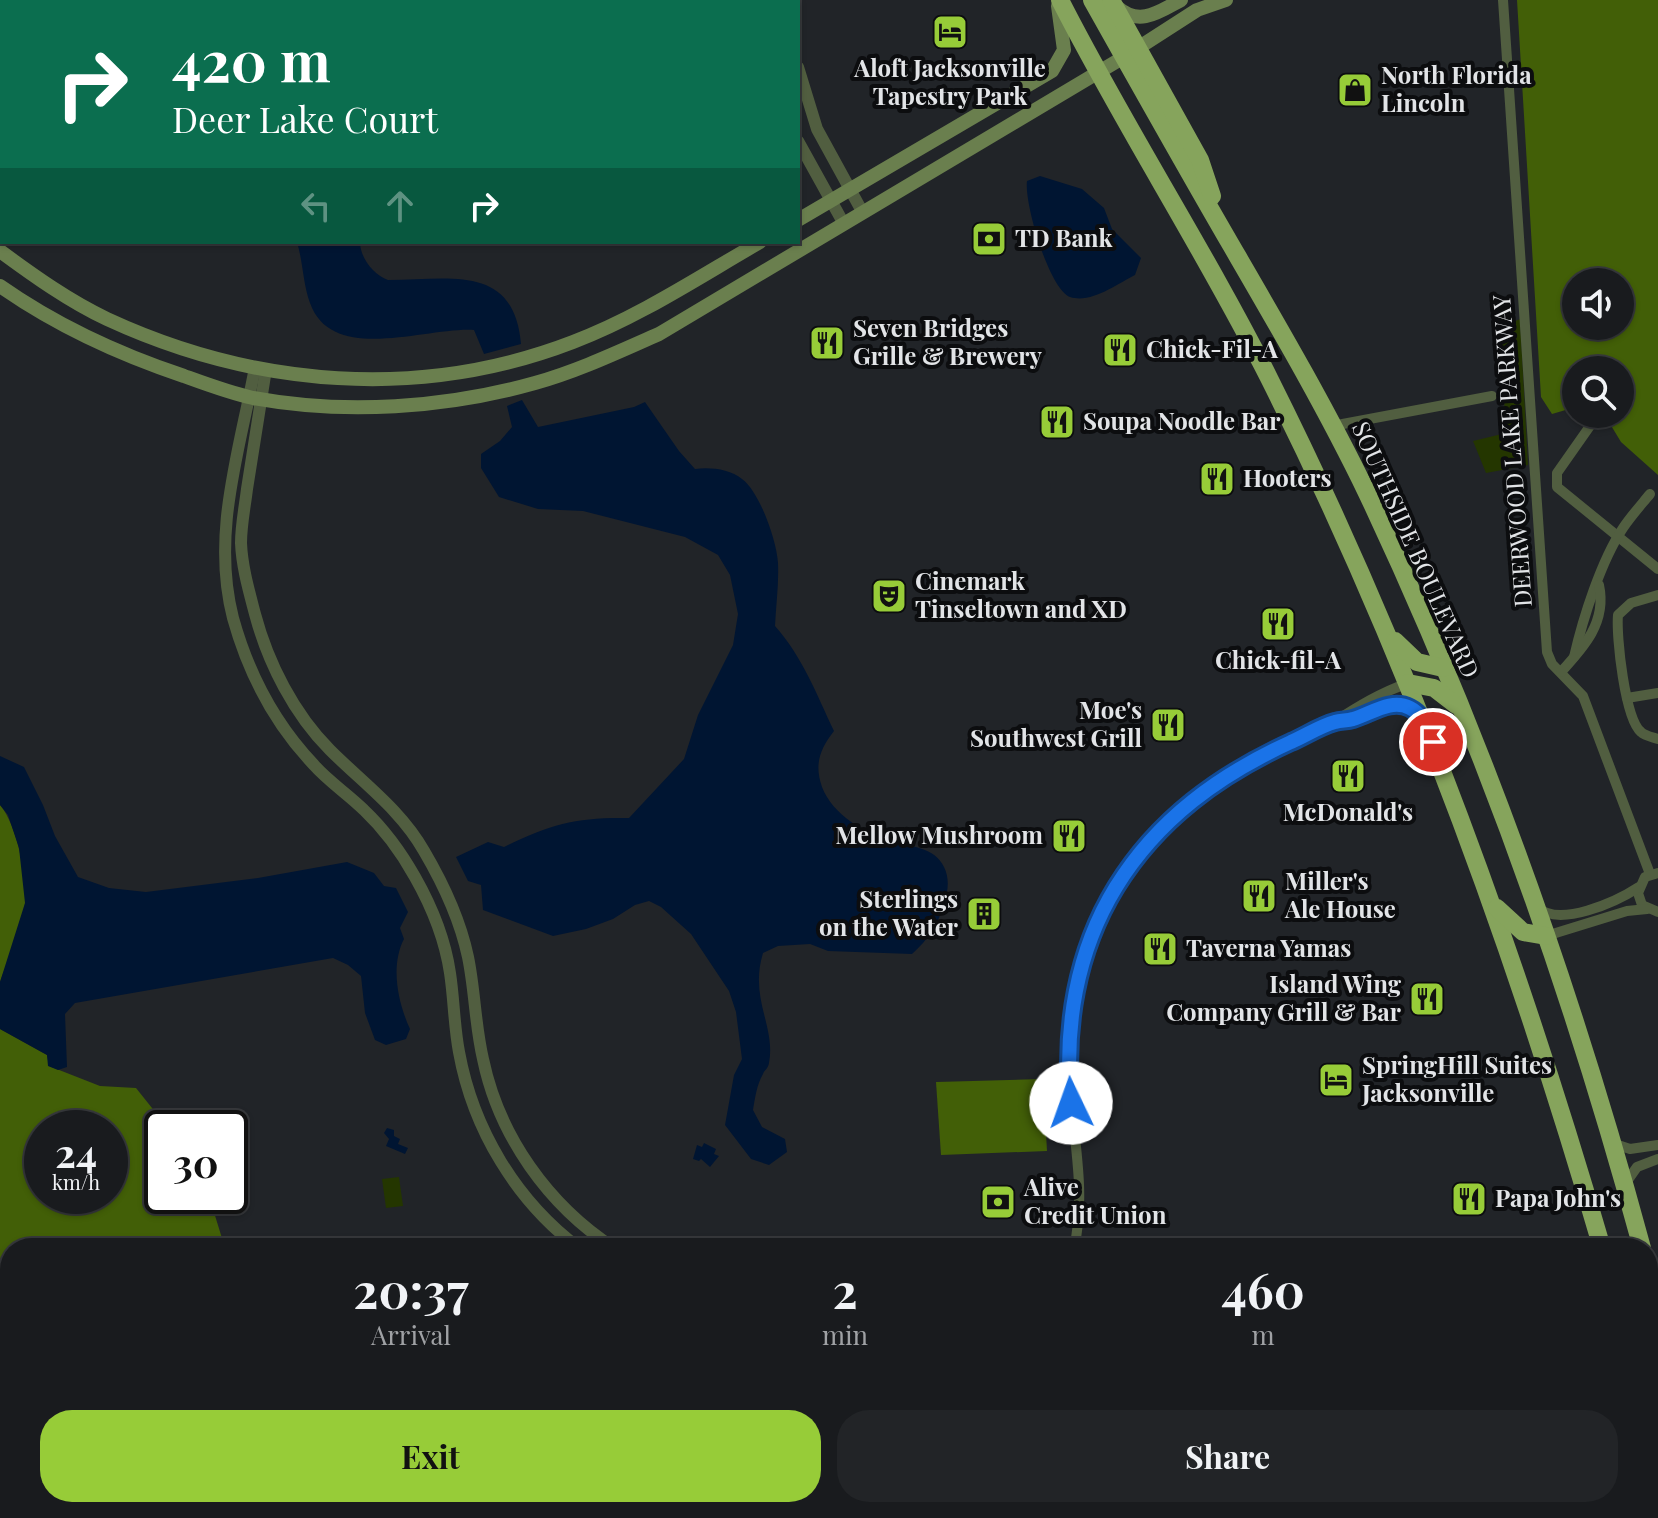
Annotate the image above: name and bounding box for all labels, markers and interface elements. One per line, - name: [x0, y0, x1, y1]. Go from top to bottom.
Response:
- hotel icon: Aloft Jacksonville Tapestry Park: [931, 13, 969, 51]
- text: 420 m: [172, 22, 331, 97]
- icon: right: [40, 32, 144, 136]
- place label: Aloft Jacksonville Tapestry Park: [853, 51, 1046, 111]
- place label: North Florida Lincoln: [1381, 58, 1532, 118]
- shop icon: North Florida Lincoln: [1336, 71, 1374, 109]
- text: Deer Lake Court: [172, 94, 438, 142]
- icon: left: [294, 184, 338, 228]
- icon: ahead: [378, 184, 422, 228]
- icon: right: [462, 184, 506, 228]
- bank icon: TD Bank: [970, 220, 1008, 258]
- place label: TD Bank: [1015, 221, 1114, 253]
- map controls: [1562, 268, 1634, 428]
- button: sound: [1562, 268, 1634, 340]
- street label: DEERWOOD LAKE PARKWAY: [1484, 293, 1538, 608]
- place label: Seven Bridges Grille & Brewery: [853, 311, 1043, 371]
- restaurant icon: Seven Bridges Grille & Brewery: [808, 324, 846, 362]
- restaurant icon: Chick-Fil-A: [1101, 331, 1139, 369]
- place label: Chick-Fil-A: [1146, 332, 1279, 364]
- button: search: [1562, 356, 1634, 428]
- restaurant icon: Soupa Noodle Bar: [1038, 403, 1076, 441]
- place label: Soupa Noodle Bar: [1083, 404, 1281, 436]
- street label: SOUTHSIDE BOULEVARD: [1346, 416, 1488, 683]
- restaurant icon: Hooters: [1198, 460, 1236, 498]
- place label: Hooters: [1243, 461, 1331, 493]
- place label: Cinemark Tinseltown and XD: [915, 564, 1127, 624]
- theatre icon: Cinemark Tinseltown and XD: [870, 577, 908, 615]
- restaurant icon: Chick-fil-A: [1259, 605, 1297, 643]
- place label: Chick-fil-A: [1215, 643, 1342, 675]
- place label: Moe's Southwest Grill: [970, 693, 1143, 753]
- restaurant icon: Moe's Southwest Grill: [1149, 706, 1187, 744]
- pin: [1399, 708, 1467, 776]
- icon: arrive: [1411, 720, 1455, 764]
- restaurant icon: McDonald's: [1329, 757, 1367, 795]
- place label: McDonald's: [1283, 795, 1413, 827]
- restaurant icon: Mellow Mushroom: [1050, 817, 1088, 855]
- place label: Mellow Mushroom: [835, 818, 1043, 850]
- place label: Miller's Ale House: [1284, 864, 1396, 924]
- restaurant icon: Miller's Ale House: [1240, 877, 1278, 915]
- place label: Sterlings on the Water: [819, 882, 959, 942]
- building icon: Sterlings on the Water: [965, 895, 1003, 933]
- restaurant icon: Taverna Yamas: [1141, 930, 1179, 968]
- place label: Taverna Yamas: [1186, 931, 1351, 963]
- place label: Island Wing Company Grill & Bar: [1166, 967, 1402, 1027]
- restaurant icon: Island Wing Company Grill & Bar: [1408, 980, 1446, 1018]
- place label: SpringHill Suites Jacksonville: [1361, 1048, 1552, 1108]
- position arrow: [1029, 1061, 1113, 1145]
- hotel icon: SpringHill Suites Jacksonville: [1317, 1061, 1355, 1099]
- speed limit sign: 30: [144, 1110, 248, 1214]
- text: 24: [55, 1125, 97, 1178]
- text: km/h: [52, 1168, 100, 1195]
- place label: Alive Credit Union: [1023, 1170, 1167, 1230]
- restaurant icon: Papa John's: [1450, 1180, 1488, 1218]
- place label: Papa John's: [1495, 1181, 1621, 1213]
- bank icon: Alive Credit Union: [979, 1183, 1017, 1221]
- text: 20:37: [353, 1257, 469, 1321]
- text: 2: [832, 1257, 858, 1321]
- text: 460: [1221, 1257, 1305, 1321]
- text: Arrival: [371, 1317, 451, 1352]
- text: min: [822, 1317, 868, 1352]
- text: m: [1251, 1317, 1275, 1352]
- button: Exit: [40, 1410, 821, 1502]
- button: Share: [837, 1410, 1618, 1502]

